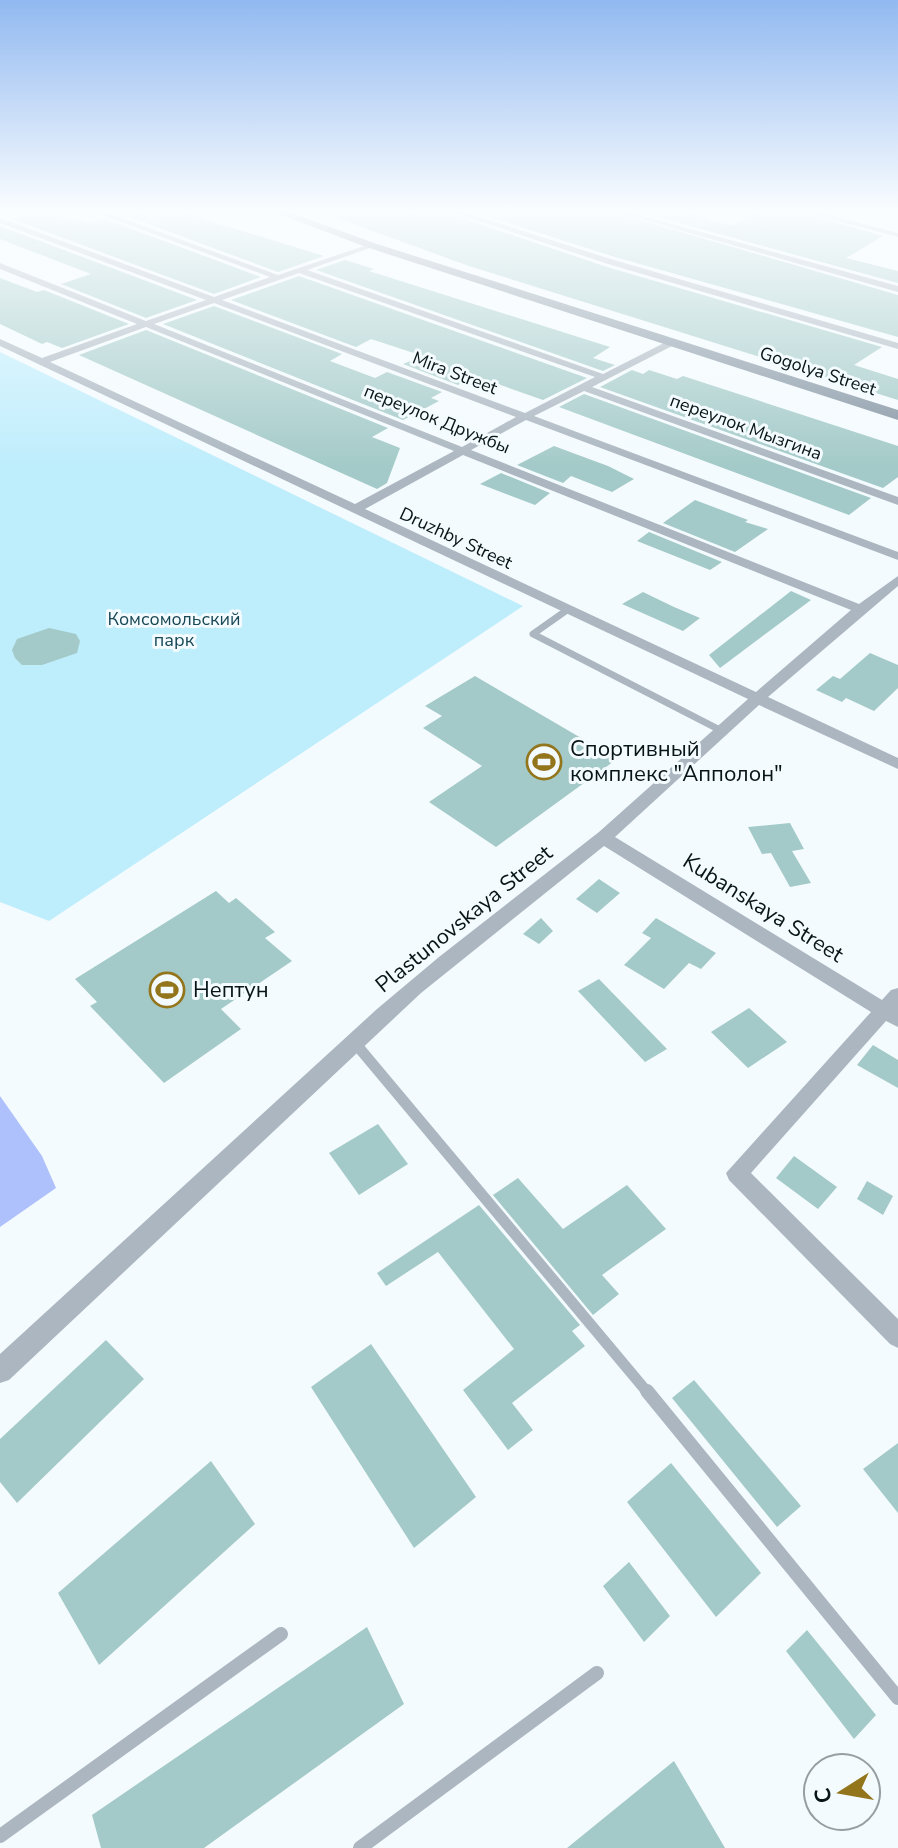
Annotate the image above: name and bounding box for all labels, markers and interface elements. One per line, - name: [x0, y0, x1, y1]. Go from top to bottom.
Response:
- street label: Gogolya Street: [757, 341, 880, 401]
- street label: Mira Street: [409, 346, 502, 400]
- street label: переулок Дружбы: [360, 379, 514, 459]
- street label: переулок Мызгина: [667, 388, 825, 466]
- street label: Druzhby Street: [396, 501, 517, 575]
- park label: Комсомольский парк: [107, 607, 241, 652]
- place label: Спортивный комплекс "Апполон": [570, 734, 783, 789]
- sports icon: Спортивный комплекс "Апполон": [525, 743, 563, 781]
- street label: Plastunovskaya Street: [369, 838, 559, 1000]
- street label: Kubanskaya Street: [677, 846, 849, 970]
- sports icon: Нептун: [148, 971, 186, 1009]
- place label: Нептун: [193, 975, 269, 1005]
- north arrow: [802, 1752, 882, 1832]
- text: С: [807, 1785, 840, 1806]

